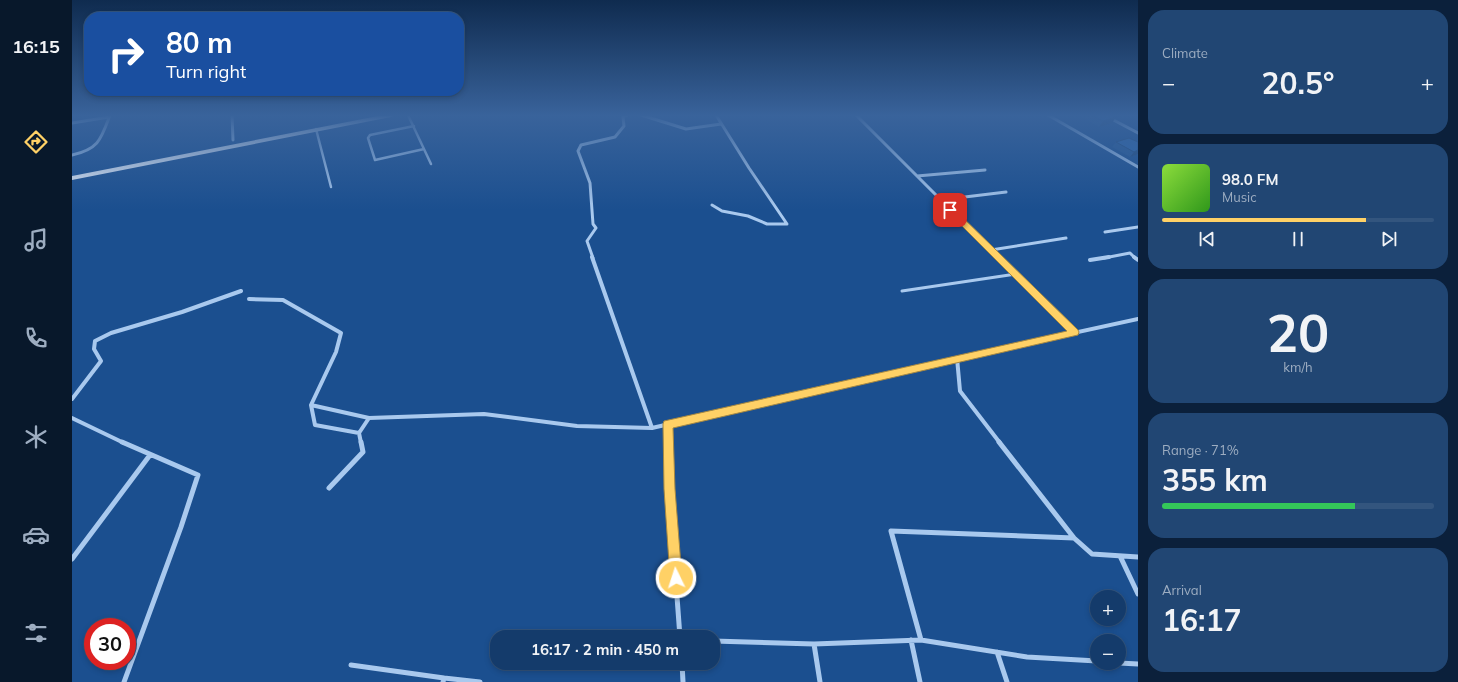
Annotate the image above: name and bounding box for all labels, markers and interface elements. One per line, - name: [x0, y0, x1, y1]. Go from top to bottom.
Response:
- text: 80 m: [166, 25, 232, 60]
- icon: right: [100, 28, 152, 80]
- text: 16:15: [12, 35, 60, 58]
- text: Climate: [1162, 45, 1208, 61]
- text: Turn right: [166, 60, 246, 83]
- text: 20.5°: [1262, 64, 1334, 102]
- text: −: [1162, 69, 1175, 97]
- text: +: [1421, 69, 1434, 97]
- icon: directions: [22, 128, 50, 156]
- text: 98.0 FM: [1222, 170, 1278, 189]
- text: Music: [1222, 189, 1257, 205]
- pin: [933, 193, 967, 227]
- icon: arrive: [939, 199, 961, 221]
- icon: music: [22, 226, 50, 254]
- icon: previous: [1196, 228, 1218, 250]
- icon: pause: [1287, 228, 1309, 250]
- icon: next: [1378, 228, 1400, 250]
- text: 20: [1267, 300, 1329, 365]
- icon: phone: [22, 324, 50, 352]
- text: km/h: [1283, 359, 1313, 375]
- icon: climate: [22, 423, 50, 451]
- text: Range · 71%: [1162, 442, 1239, 458]
- text: 355 km: [1162, 461, 1268, 499]
- icon: car: [22, 521, 50, 549]
- position arrow: [655, 557, 697, 599]
- text: Arrival: [1162, 582, 1202, 598]
- map controls: [1090, 590, 1126, 670]
- button: +: [1090, 590, 1126, 626]
- text: 16:17: [1162, 601, 1241, 639]
- speed limit sign: 30: [84, 618, 136, 670]
- icon: filters: [22, 619, 50, 647]
- button: −: [1090, 634, 1126, 670]
- text: 16:17 · 2 min · 450 m: [531, 640, 679, 659]

